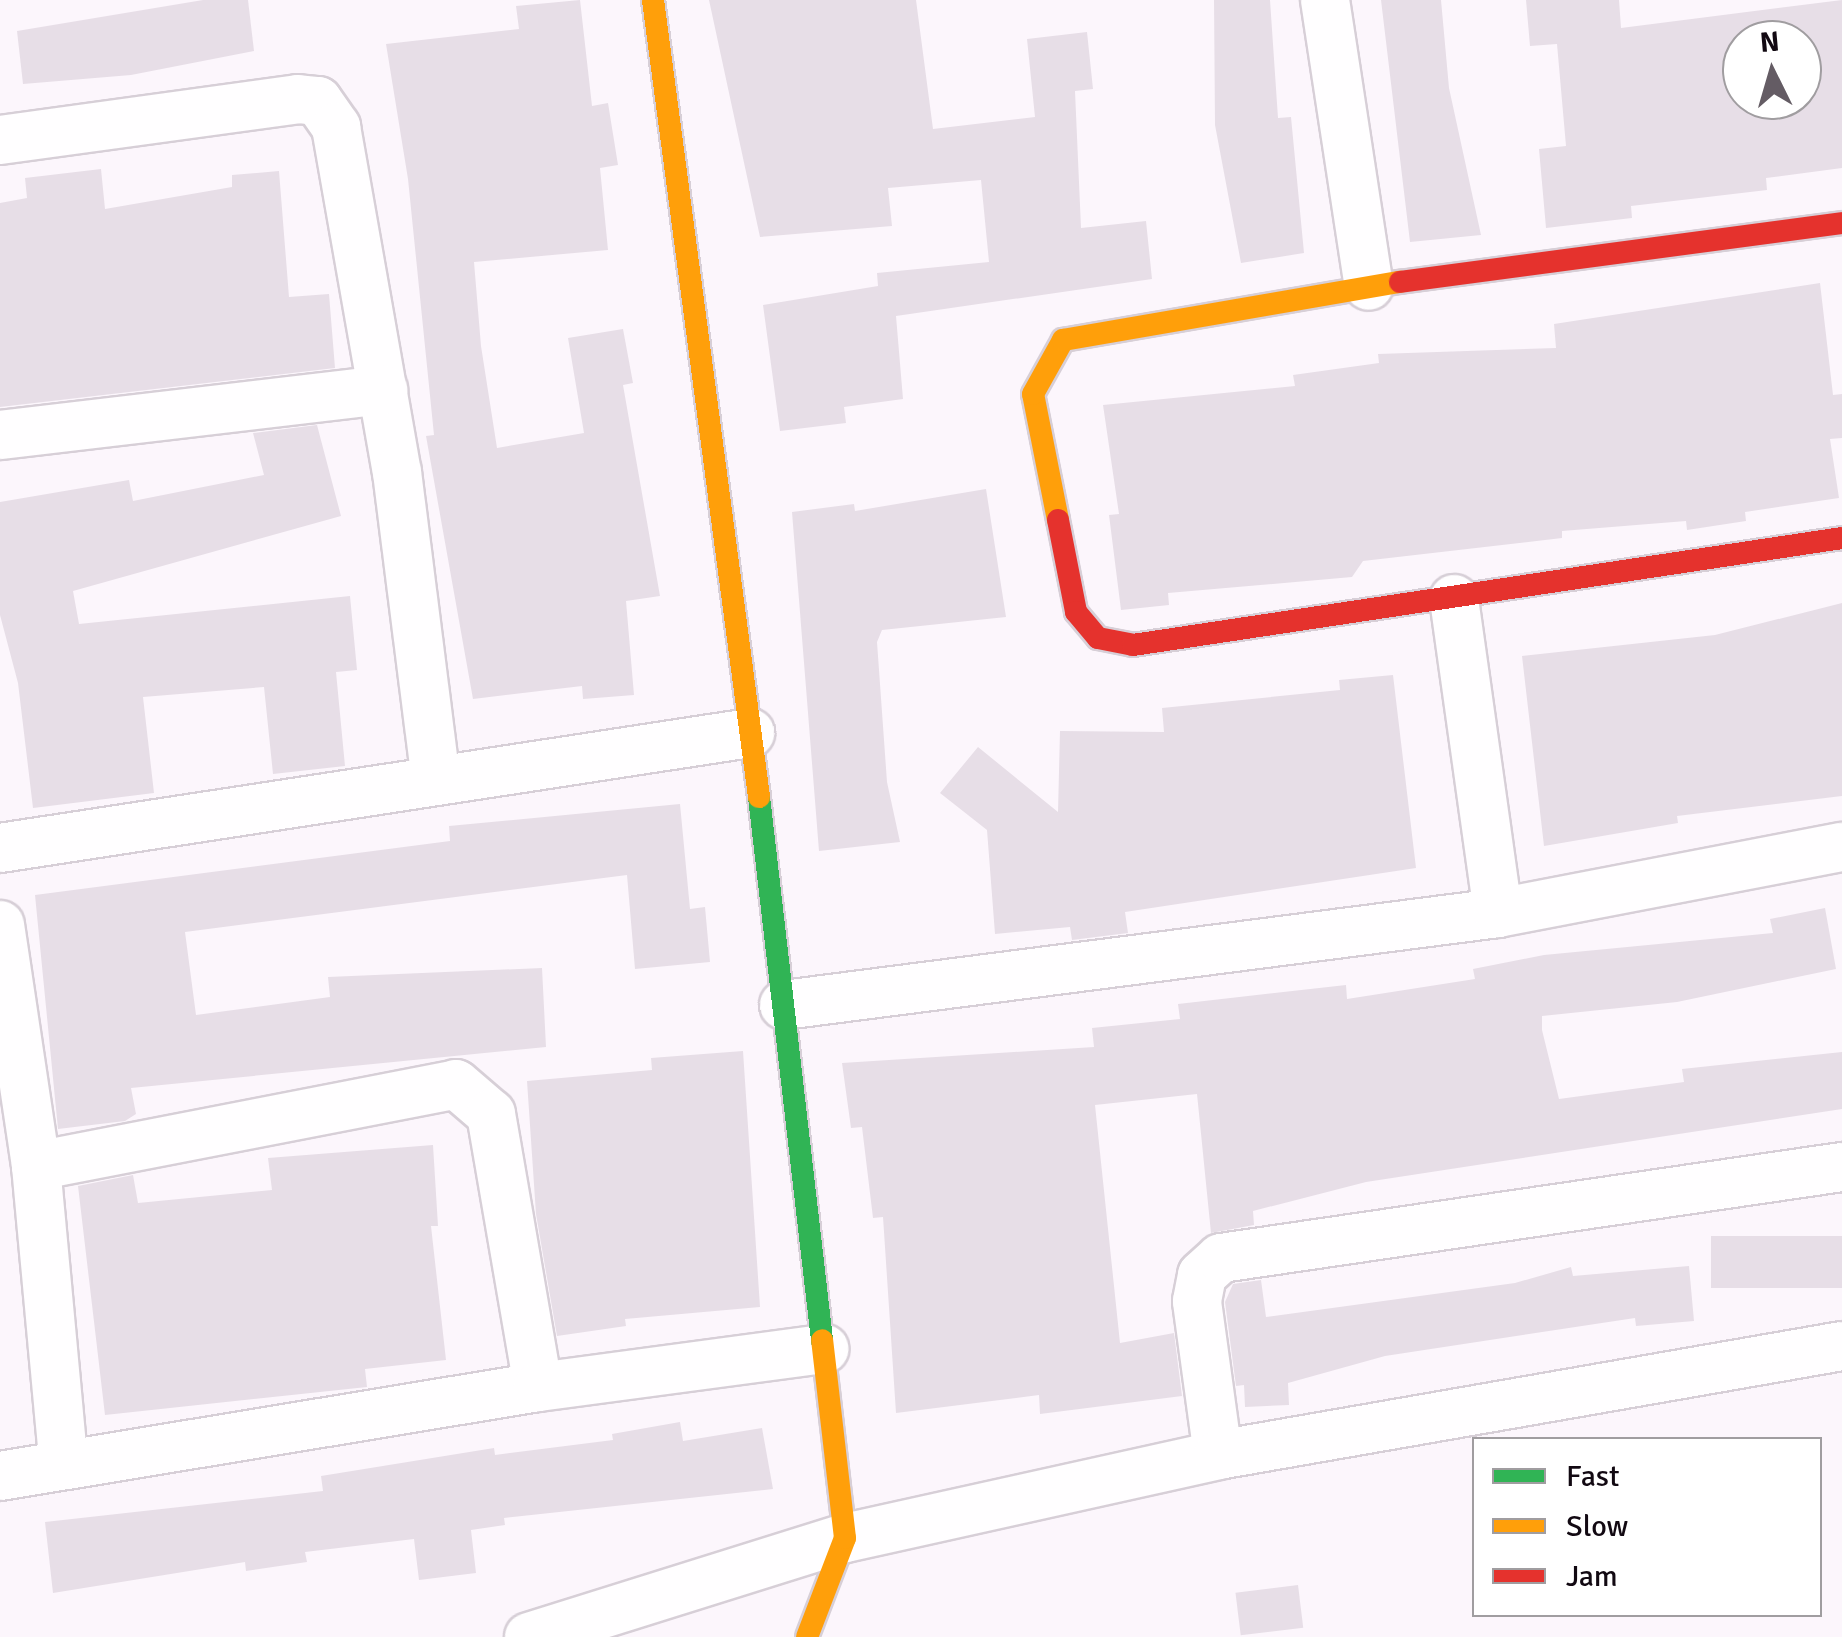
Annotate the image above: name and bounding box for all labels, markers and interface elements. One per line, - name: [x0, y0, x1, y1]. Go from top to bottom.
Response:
- north arrow: [1722, 20, 1822, 120]
- text: N: [1758, 24, 1781, 60]
- legend: [1472, 1437, 1822, 1617]
- text: Fast: [1566, 1458, 1619, 1495]
- text: Slow: [1566, 1508, 1628, 1545]
- text: Jam: [1566, 1558, 1618, 1595]

